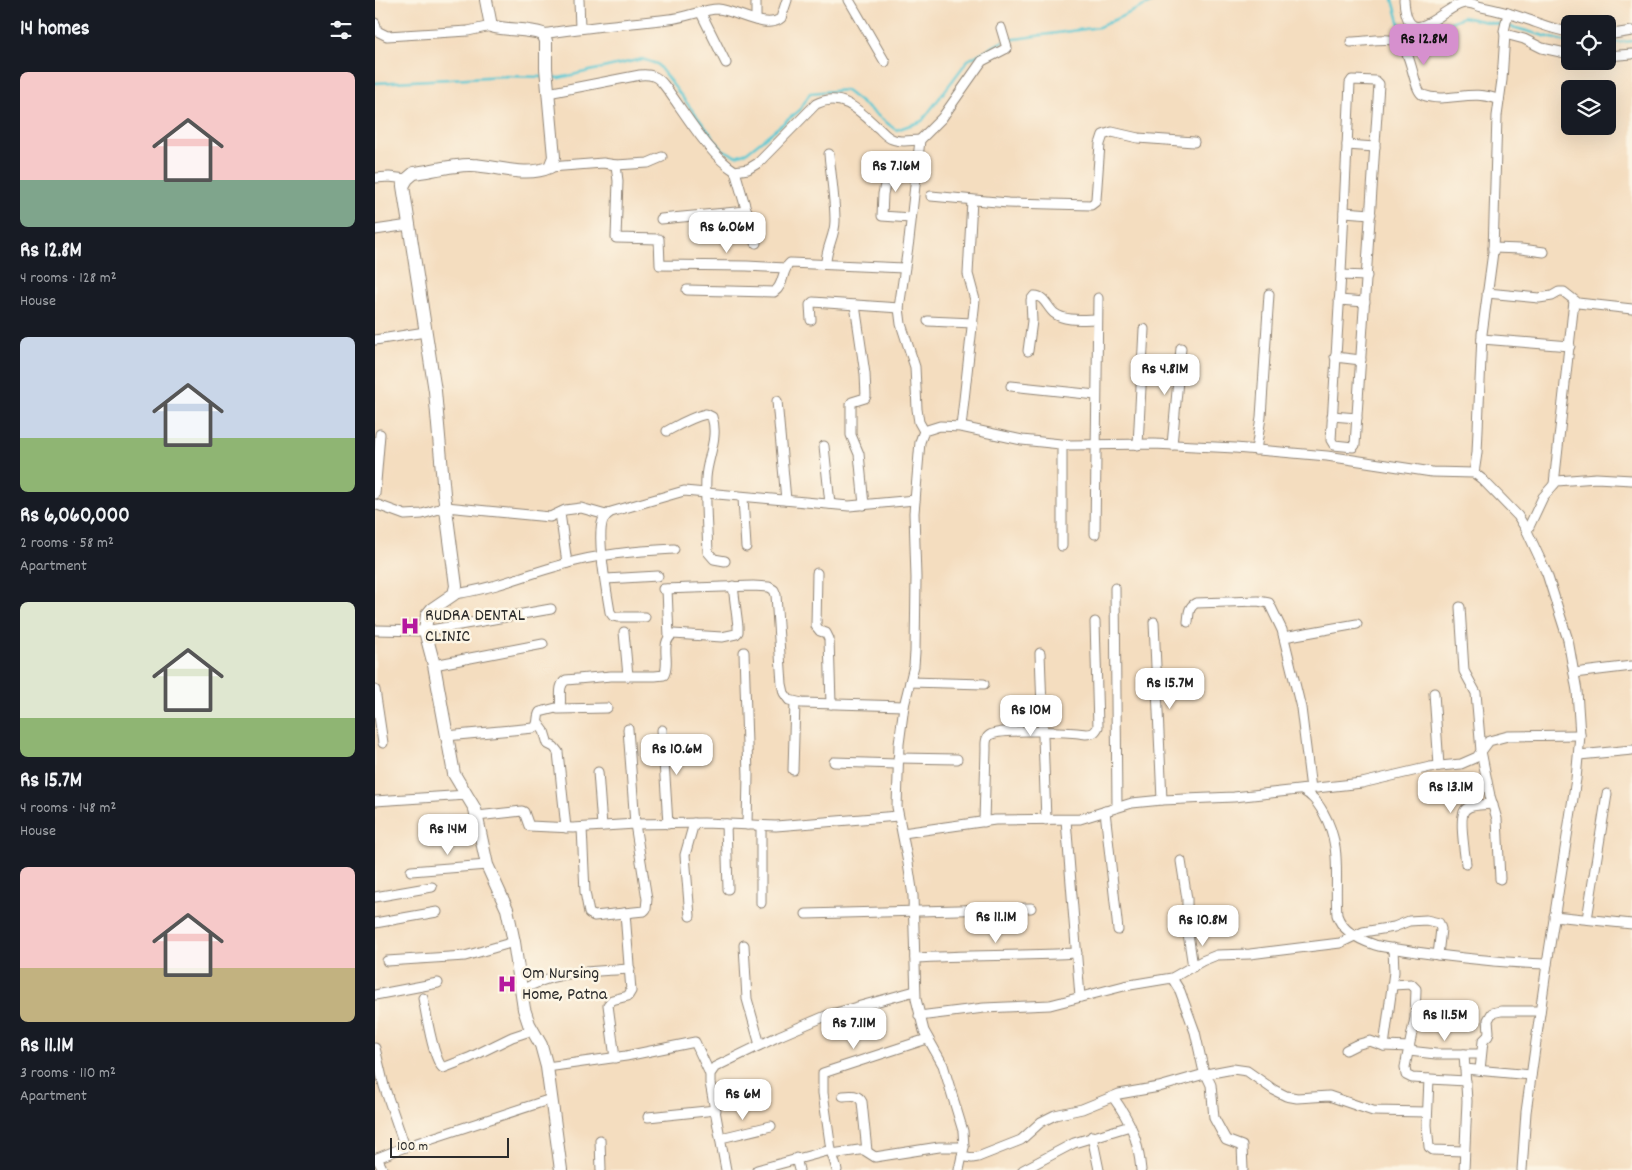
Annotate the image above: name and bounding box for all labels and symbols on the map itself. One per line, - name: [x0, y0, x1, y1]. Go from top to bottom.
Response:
- pin: Rs 12.8M: [1372, 23, 1476, 66]
- pin: Rs 7.16M: [844, 150, 948, 193]
- pin: Rs 6.06M: [675, 212, 779, 254]
- pin: Rs 4.81M: [1113, 354, 1217, 396]
- place label: RUDRA DENTAL CLINIC: [425, 604, 526, 650]
- hospital icon: RUDRA DENTAL CLINIC: [399, 615, 421, 637]
- pin: Rs 15.7M: [1118, 668, 1222, 710]
- pin: Rs 10M: [990, 694, 1072, 737]
- pin: Rs 10.6M: [625, 734, 729, 776]
- pin: Rs 13.1M: [1399, 772, 1503, 814]
- pin: Rs 14M: [407, 814, 489, 856]
- pin: Rs 11.1M: [944, 902, 1048, 944]
- pin: Rs 10.8M: [1151, 904, 1255, 947]
- place label: Om Nursing Home, Patna: [522, 962, 608, 1008]
- hospital icon: Om Nursing Home, Patna: [496, 973, 518, 995]
- pin: Rs 11.5M: [1393, 1000, 1497, 1042]
- pin: Rs 7.11M: [802, 1008, 906, 1050]
- pin: Rs 6M: [708, 1078, 778, 1121]
- scale bar: [390, 1135, 509, 1158]

